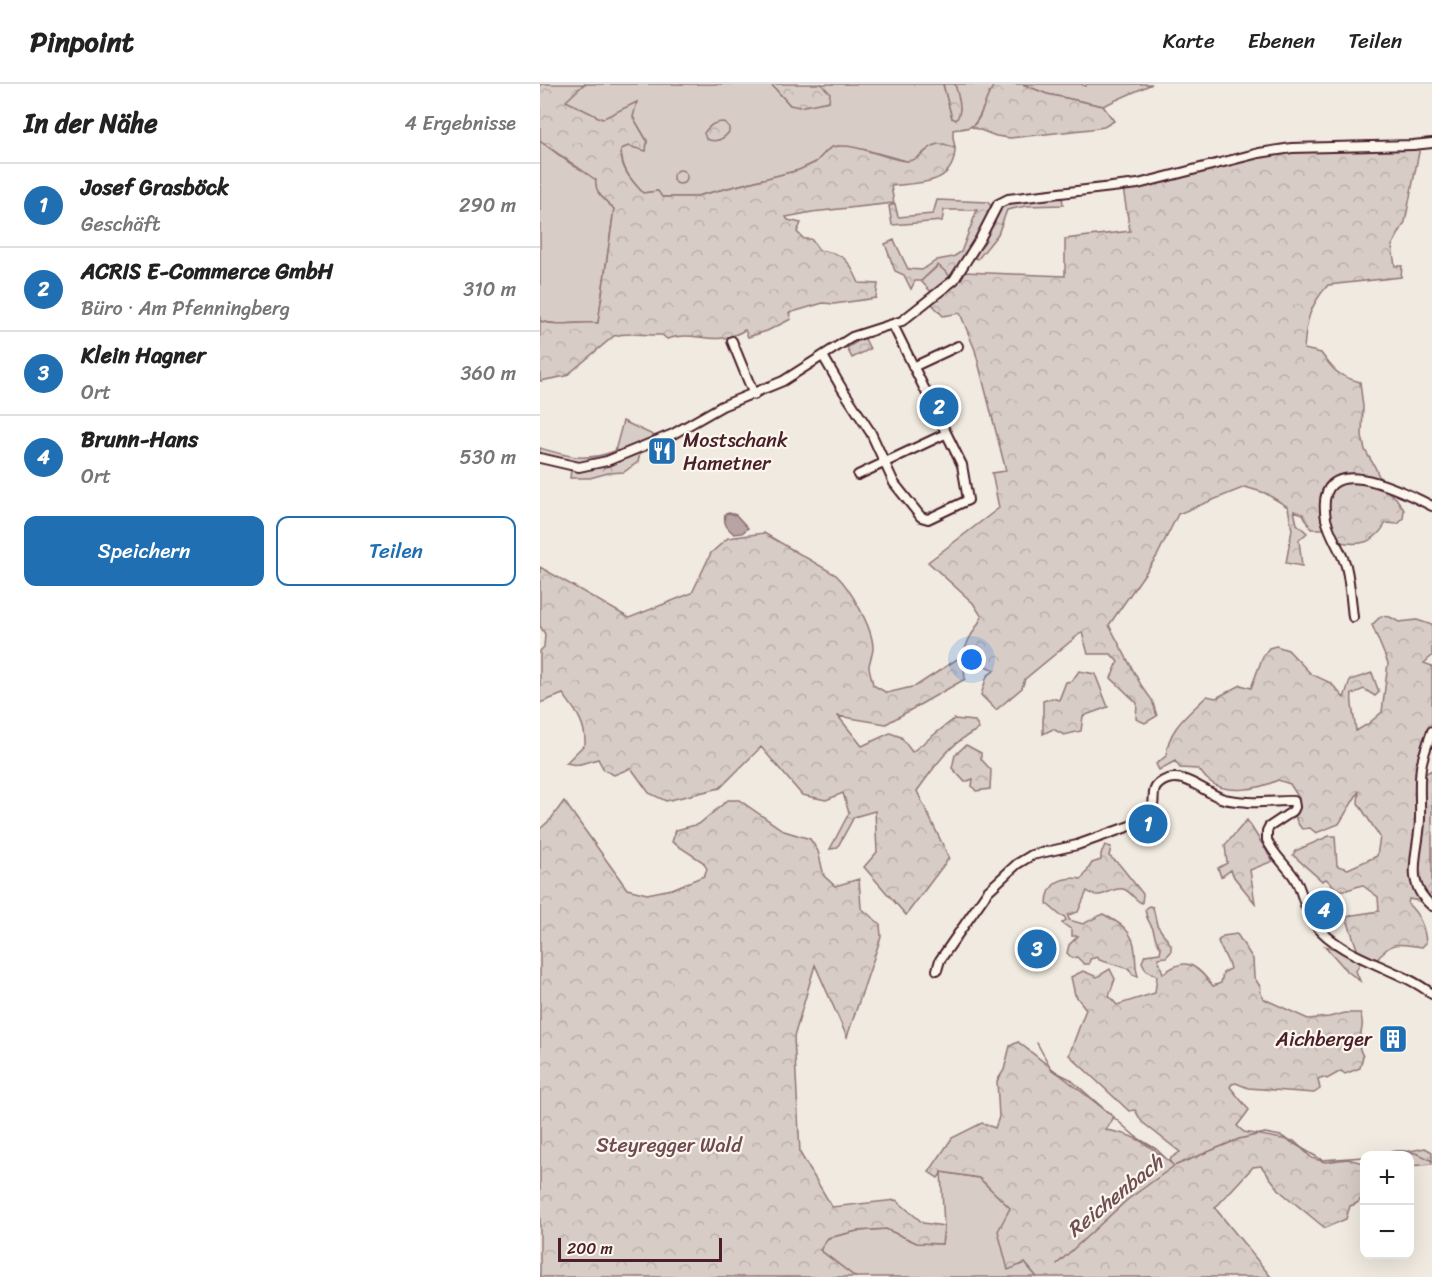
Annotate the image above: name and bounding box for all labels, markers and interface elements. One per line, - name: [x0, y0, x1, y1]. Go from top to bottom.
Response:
- text: Pinpoint: [30, 17, 134, 66]
- text: Karte: [1163, 22, 1215, 60]
- text: Ebenen: [1248, 22, 1315, 60]
- text: Teilen: [1348, 22, 1402, 60]
- text: In der Nähe: [24, 100, 158, 146]
- text: 4 Ergebnisse: [405, 106, 516, 141]
- text: Josef Grasböck: [81, 168, 229, 207]
- text: 1: [39, 188, 48, 223]
- text: 290 m: [459, 188, 516, 223]
- text: Geschäft: [81, 207, 160, 242]
- text: ACRIS E-Commerce GmbH: [81, 252, 333, 291]
- text: 2: [38, 272, 49, 307]
- text: 310 m: [463, 272, 516, 307]
- text: Büro · Am Pfenningberg: [81, 291, 290, 326]
- text: Klein Hagner: [81, 336, 206, 375]
- text: 3: [38, 356, 49, 391]
- text: 360 m: [460, 356, 516, 391]
- text: Ort: [81, 375, 111, 410]
- pin: 2: [920, 384, 958, 430]
- text: Brunn-Hans: [81, 420, 198, 459]
- place label: Mostschank Hametner: [683, 423, 788, 481]
- restaurant icon: Mostschank Hametner: [646, 435, 678, 467]
- text: 4: [37, 440, 50, 475]
- text: 530 m: [460, 440, 516, 475]
- text: Ort: [81, 459, 111, 494]
- button: Speichern: [24, 516, 264, 586]
- button: Teilen: [276, 516, 516, 586]
- your location: [957, 645, 986, 674]
- pin: 1: [1128, 802, 1168, 846]
- pin: 4: [1304, 888, 1344, 932]
- pin: 3: [1018, 926, 1056, 972]
- place label: Aichberger: [1275, 1022, 1373, 1057]
- building icon: Aichberger: [1377, 1023, 1409, 1055]
- park label: Steyregger Wald: [596, 1128, 743, 1163]
- water label: Reichenbach: [1058, 1144, 1174, 1247]
- map controls: [1360, 1151, 1414, 1259]
- button: +: [1360, 1151, 1414, 1205]
- button: −: [1360, 1205, 1414, 1259]
- text: 200 m: [567, 1234, 613, 1263]
- scale bar: [558, 1235, 722, 1262]

